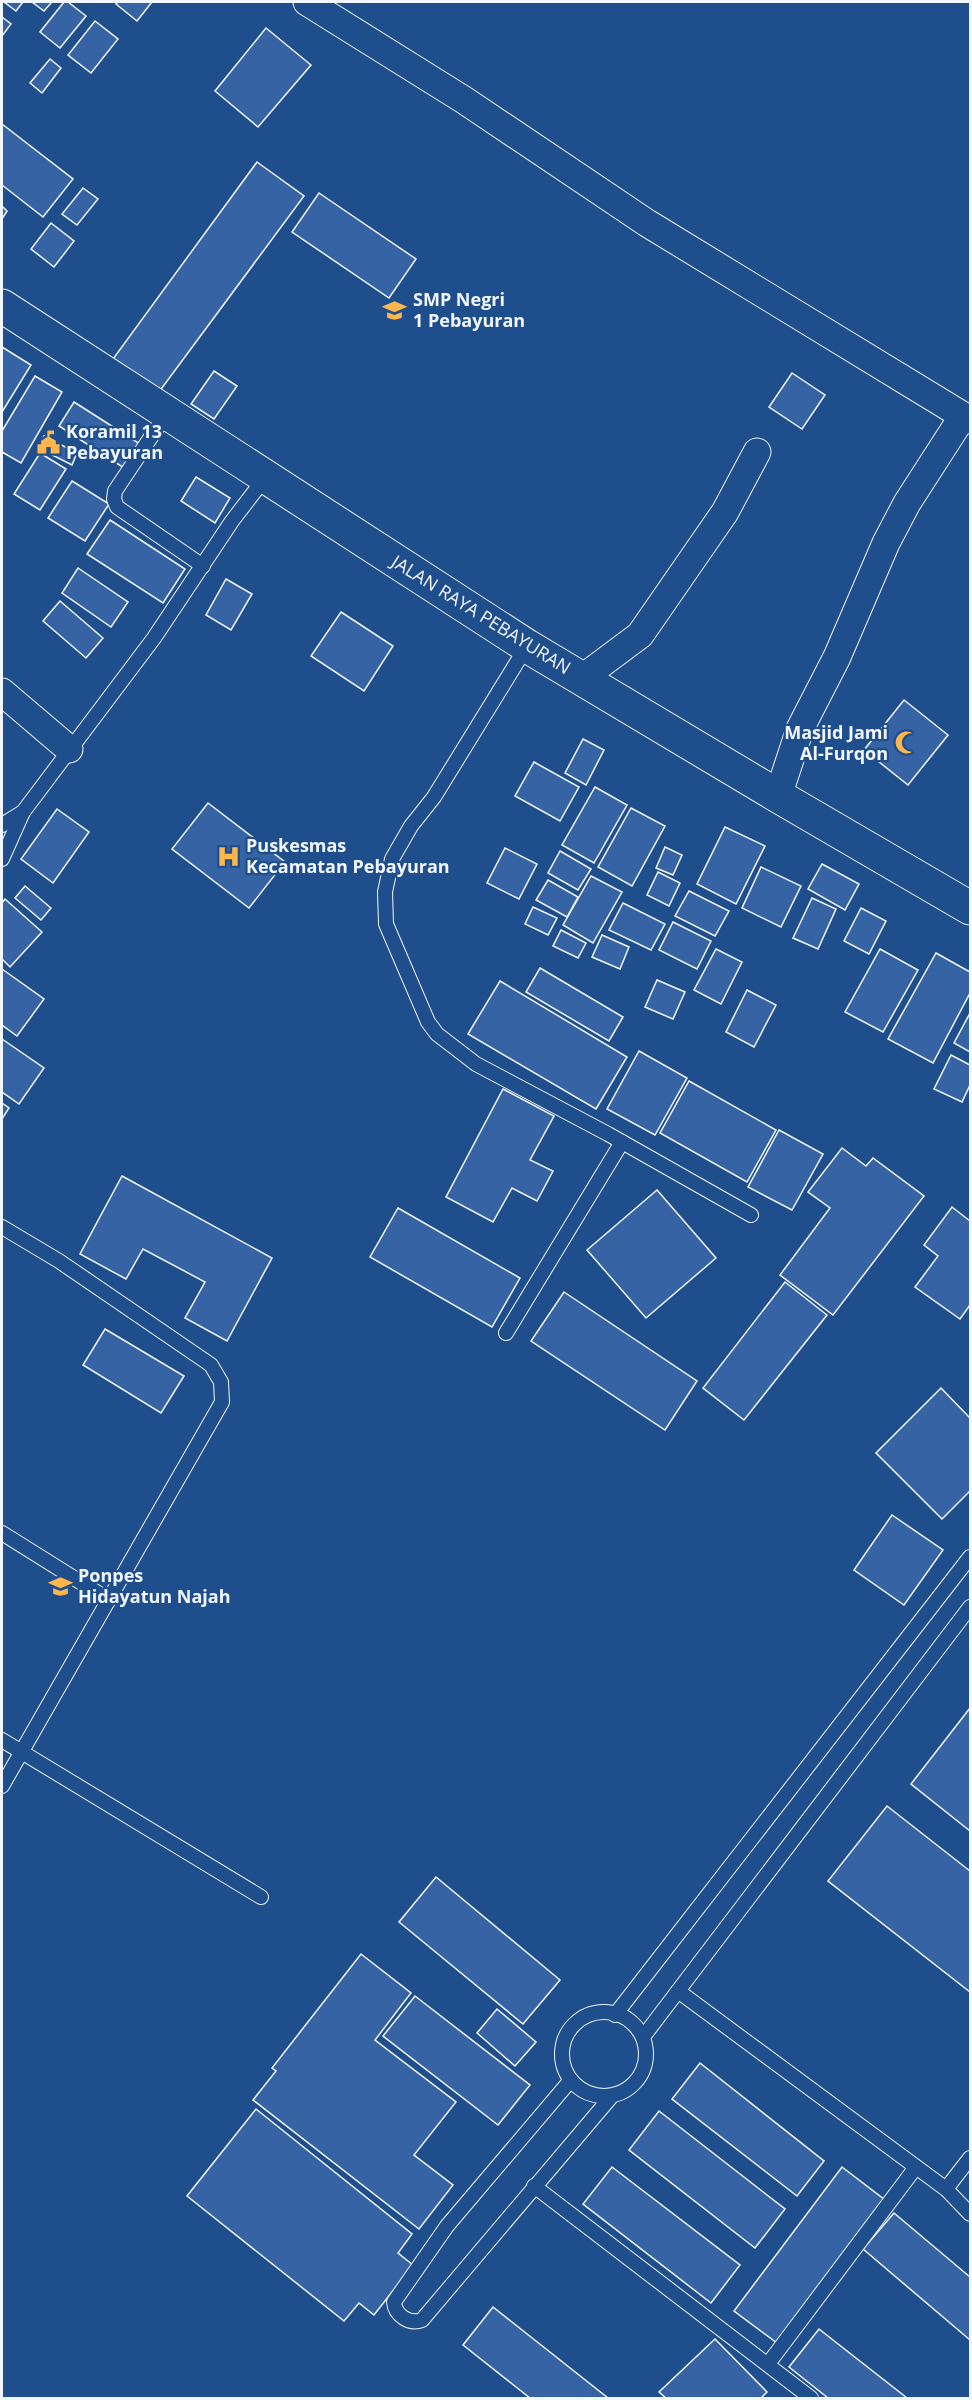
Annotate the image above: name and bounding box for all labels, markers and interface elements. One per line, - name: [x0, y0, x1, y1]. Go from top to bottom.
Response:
- place label: SMP Negri 1 Pebayuran: [413, 287, 525, 332]
- school or university icon: SMP Negri 1 Pebayuran: [382, 297, 408, 323]
- place label: Koramil 13 Pebayuran: [66, 419, 163, 464]
- public building icon: Koramil 13 Pebayuran: [35, 429, 61, 455]
- street label: JALAN RAYA PEBAYURAN: [386, 548, 576, 679]
- place label: Masjid Jami Al-Furqon: [784, 720, 888, 765]
- mosque icon: Masjid Jami Al-Furqon: [893, 730, 919, 756]
- place label: Puskesmas Kecamatan Pebayuran: [246, 833, 450, 878]
- hospital icon: Puskesmas Kecamatan Pebayuran: [215, 843, 241, 869]
- place label: Ponpes Hidayatun Najah: [78, 1563, 231, 1608]
- school or university icon: Ponpes Hidayatun Najah: [47, 1573, 73, 1599]

